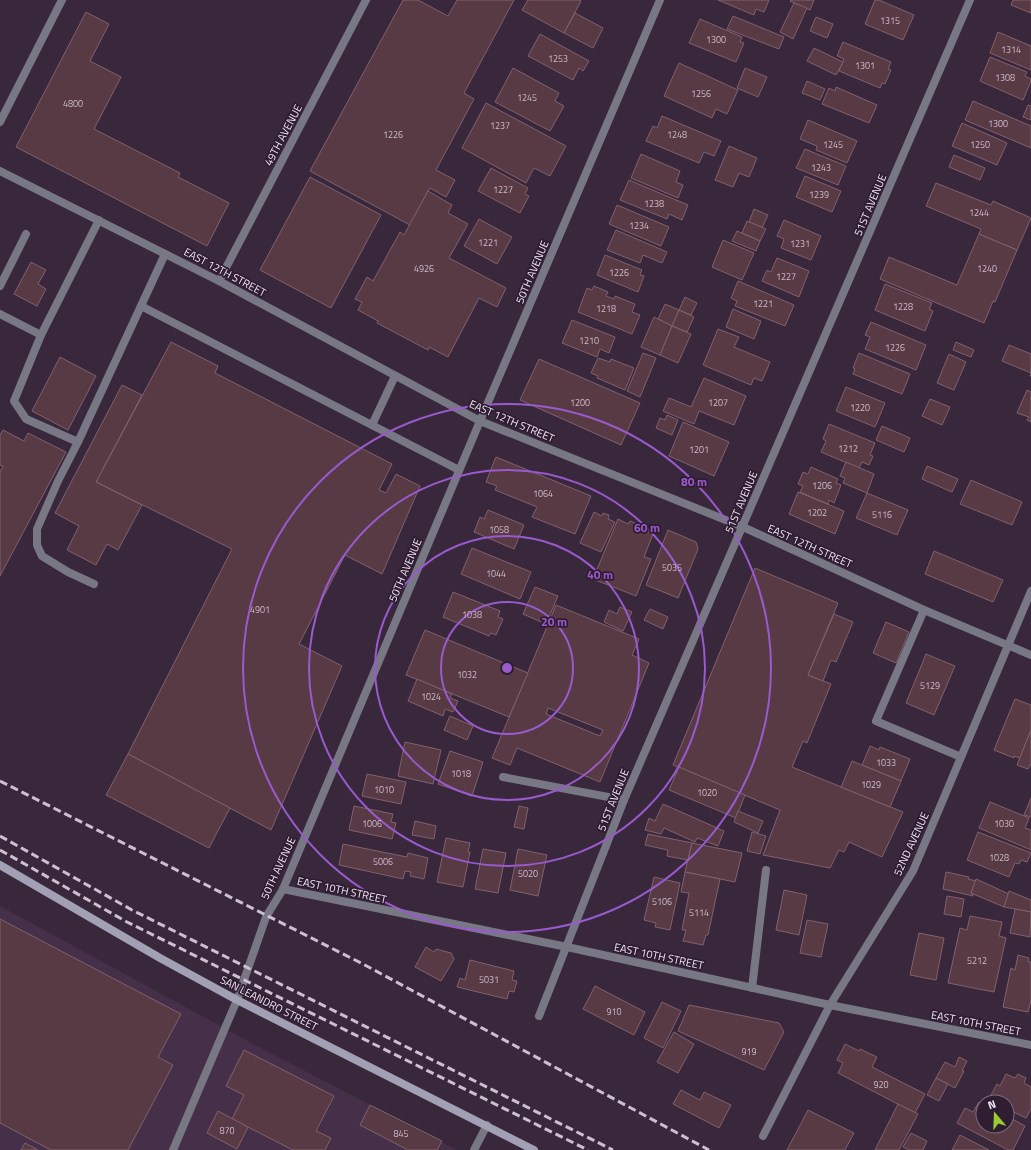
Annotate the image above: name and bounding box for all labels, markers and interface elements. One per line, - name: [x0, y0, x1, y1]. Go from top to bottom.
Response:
- house number: 1315: [880, 14, 900, 27]
- house number: 1300: [706, 33, 726, 46]
- house number: 1314: [1001, 43, 1021, 56]
- house number: 1253: [548, 52, 568, 65]
- house number: 1301: [855, 59, 875, 72]
- house number: 1308: [995, 71, 1015, 84]
- house number: 1256: [691, 87, 711, 100]
- house number: 1245: [517, 91, 537, 104]
- house number: 4800: [63, 97, 83, 110]
- street label: 49TH AVENUE: [260, 102, 306, 168]
- house number: 1300: [988, 117, 1008, 130]
- house number: 1237: [490, 119, 510, 132]
- house number: 1226: [383, 128, 403, 141]
- house number: 1248: [667, 128, 687, 141]
- house number: 1245: [823, 138, 843, 151]
- house number: 1250: [970, 138, 990, 151]
- house number: 1243: [811, 161, 831, 174]
- street label: 51ST AVENUE: [850, 172, 890, 238]
- house number: 1227: [493, 183, 513, 196]
- house number: 1239: [809, 188, 829, 201]
- house number: 1238: [644, 197, 664, 210]
- house number: 1244: [969, 206, 989, 219]
- house number: 1234: [629, 219, 649, 232]
- house number: 1221: [478, 236, 498, 249]
- house number: 1231: [790, 237, 810, 250]
- street label: 50TH AVENUE: [511, 238, 553, 306]
- street label: EAST 12TH STREET: [181, 244, 269, 301]
- house number: 4926: [414, 262, 434, 275]
- house number: 1240: [977, 262, 997, 275]
- house number: 1226: [609, 266, 629, 279]
- house number: 1227: [776, 270, 796, 283]
- house number: 1221: [753, 297, 773, 310]
- house number: 1228: [893, 300, 913, 313]
- house number: 1218: [596, 302, 616, 315]
- house number: 1210: [579, 334, 599, 347]
- house number: 1226: [885, 341, 905, 354]
- street label: EAST 12TH STREET: [467, 396, 557, 446]
- house number: 1200: [570, 396, 590, 409]
- house number: 1207: [708, 396, 728, 409]
- house number: 1220: [850, 401, 870, 414]
- house number: 1212: [838, 442, 858, 455]
- house number: 1201: [689, 443, 709, 456]
- street label: 51ST AVENUE: [721, 469, 761, 535]
- text: 80 m: [681, 472, 707, 491]
- house number: 1206: [812, 479, 832, 492]
- house number: 1064: [533, 487, 553, 500]
- house number: 1202: [807, 506, 827, 519]
- house number: 5116: [872, 508, 892, 521]
- text: 60 m: [634, 518, 660, 537]
- street label: EAST 12TH STREET: [765, 520, 855, 572]
- house number: 1058: [489, 523, 509, 536]
- street label: 50TH AVENUE: [384, 536, 426, 604]
- house number: 5035: [662, 561, 682, 574]
- text: 40 m: [587, 565, 613, 584]
- house number: 1044: [486, 567, 506, 580]
- house number: 4901: [250, 603, 270, 616]
- house number: 1038: [462, 608, 482, 621]
- text: 20 m: [541, 612, 567, 631]
- centre of rings: [500, 661, 514, 675]
- house number: 1032: [457, 668, 477, 681]
- house number: 5129: [920, 679, 940, 692]
- house number: 1024: [421, 690, 441, 703]
- house number: 1033: [876, 756, 896, 769]
- street label: 51ST AVENUE: [593, 766, 633, 834]
- house number: 1018: [451, 767, 471, 780]
- house number: 1029: [861, 778, 881, 791]
- house number: 1010: [374, 783, 394, 796]
- house number: 1020: [697, 786, 717, 799]
- street label: 52ND AVENUE: [889, 810, 933, 878]
- house number: 1006: [362, 817, 382, 830]
- house number: 1030: [994, 817, 1014, 830]
- street label: 50TH AVENUE: [257, 834, 299, 902]
- house number: 1028: [989, 851, 1009, 864]
- house number: 5006: [373, 855, 393, 868]
- house number: 5020: [518, 867, 538, 880]
- street label: EAST 10TH STREET: [296, 873, 388, 907]
- house number: 5106: [652, 895, 672, 908]
- house number: 5114: [689, 906, 709, 919]
- street label: EAST 10TH STREET: [613, 939, 705, 973]
- house number: 5212: [967, 954, 987, 967]
- street label: SAN LEANDRO STREET: [217, 971, 321, 1035]
- house number: 5031: [479, 973, 499, 986]
- house number: 910: [606, 1005, 622, 1018]
- street label: EAST 10TH STREET: [930, 1006, 1022, 1040]
- house number: 919: [741, 1045, 757, 1058]
- house number: 920: [873, 1078, 889, 1091]
- north arrow: [975, 1094, 1015, 1134]
- text: N: [986, 1096, 998, 1113]
- house number: 870: [219, 1124, 235, 1137]
- house number: 845: [393, 1127, 409, 1140]

